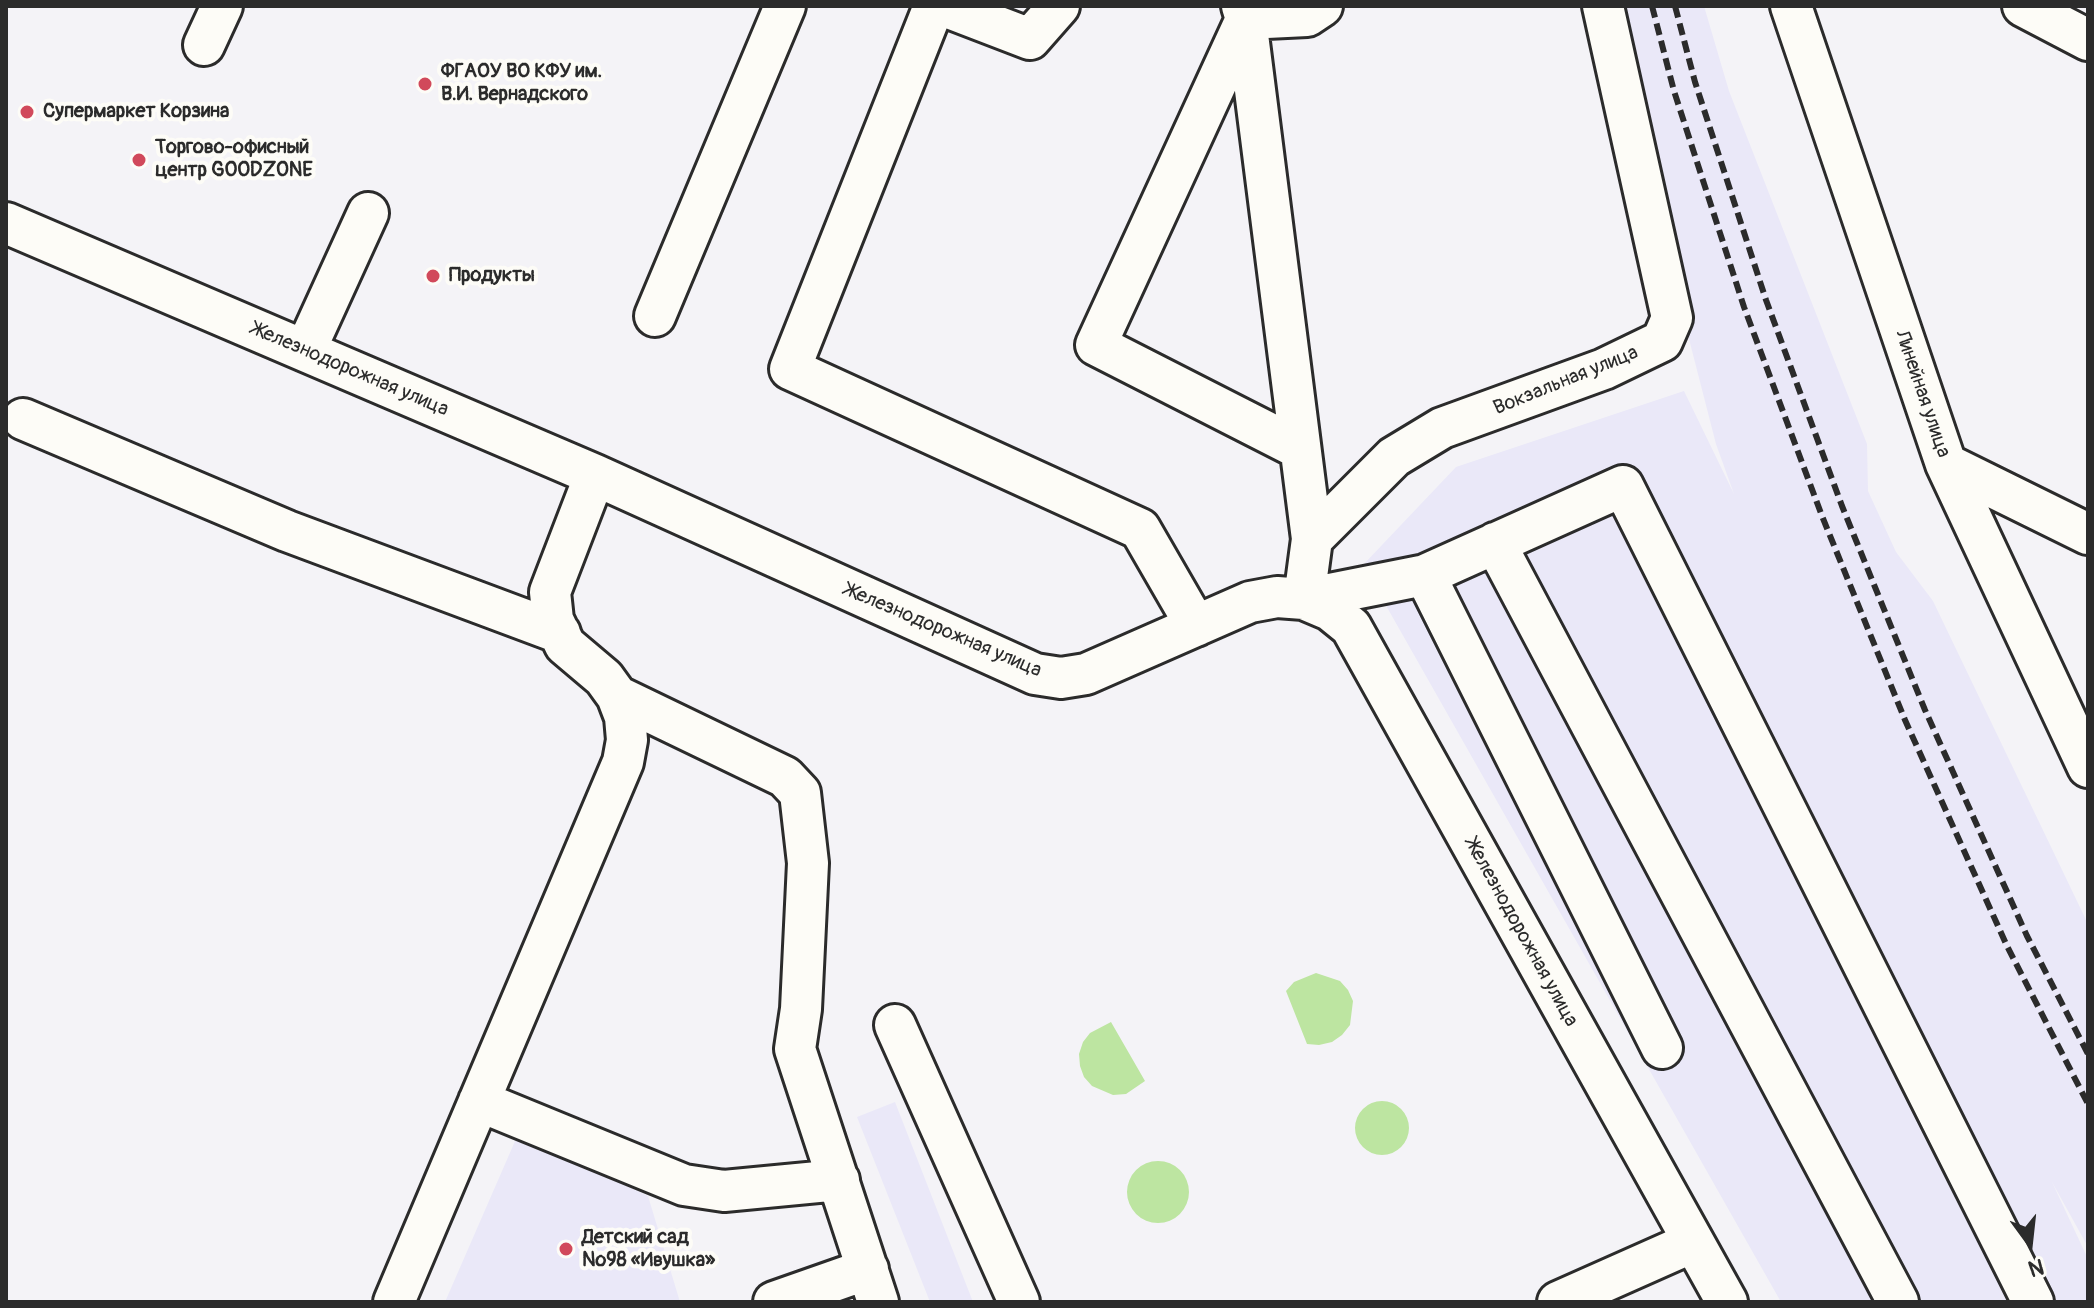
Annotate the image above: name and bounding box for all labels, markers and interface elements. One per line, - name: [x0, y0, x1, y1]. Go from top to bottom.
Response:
- place label: ФГАОУ ВО КФУ им. В.И. Вернадского: [441, 60, 602, 107]
- marker: ФГАОУ ВО КФУ им. В.И. Вернадского: [416, 75, 434, 93]
- place label: Супермаркет Корзина: [43, 100, 229, 124]
- marker: Супермаркет Корзина: [18, 103, 36, 121]
- place label: Торгово-офисный центр GOODZONE: [155, 136, 313, 183]
- marker: Торгово-офисный центр GOODZONE: [130, 151, 148, 169]
- place label: Продукты: [449, 264, 535, 288]
- marker: Продукты: [424, 267, 442, 285]
- street label: Железнодорожная улица: [248, 318, 452, 422]
- street label: Линейная улица: [1889, 327, 1955, 461]
- street label: Вокзальная улица: [1490, 341, 1642, 421]
- street label: Железнодорожная улица: [841, 579, 1045, 683]
- street label: Железнодорожная улица: [1459, 835, 1583, 1031]
- north arrow: [1990, 1204, 2070, 1284]
- place label: Детский сад №98 «Ивушка»: [582, 1226, 715, 1273]
- marker: Детский сад №98 «Ивушка»: [557, 1240, 575, 1258]
- text: N: [2025, 1252, 2047, 1283]

